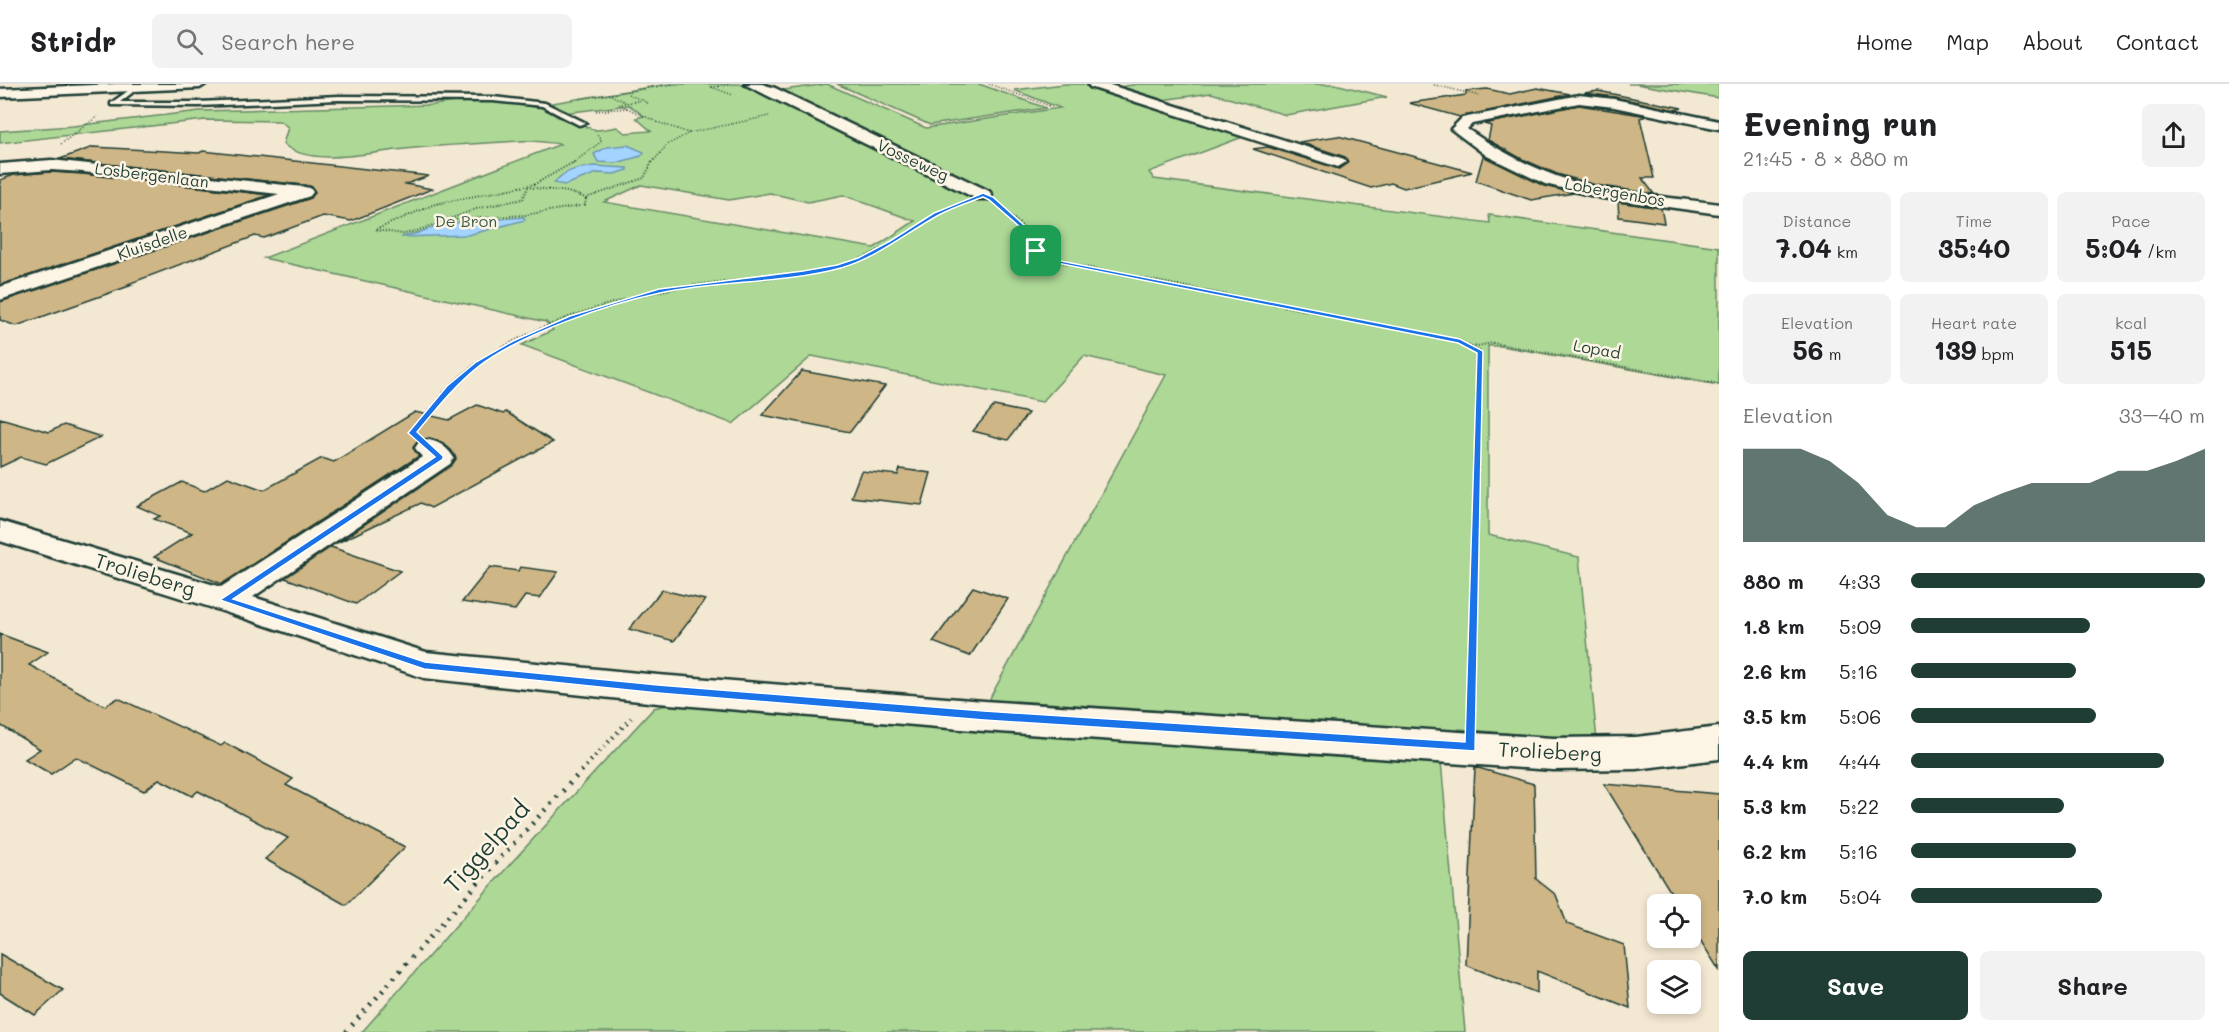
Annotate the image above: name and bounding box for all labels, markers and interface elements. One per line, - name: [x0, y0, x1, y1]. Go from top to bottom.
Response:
- search box: [152, 14, 572, 68]
- text: Stridr: [30, 23, 116, 59]
- icon: search: [173, 25, 206, 58]
- text: Search here: [221, 27, 355, 56]
- text: Home: [1856, 28, 1913, 55]
- text: Map: [1946, 28, 1989, 55]
- text: About: [2022, 28, 2083, 55]
- text: Contact: [2116, 28, 2199, 55]
- text: Evening run: [1743, 101, 1937, 144]
- button: share: [2142, 104, 2205, 167]
- street label: Vosseweg: [874, 134, 952, 185]
- text: 21:45 · 8 × 880 m: [1743, 145, 1909, 171]
- street label: Losbergenlaan: [94, 157, 210, 192]
- street label: Lobergenbos: [1563, 172, 1667, 211]
- park label: De Bron: [435, 210, 497, 231]
- text: Distance: [1783, 210, 1851, 231]
- text: Time: [1956, 210, 1992, 231]
- text: Pace: [2111, 210, 2151, 231]
- street label: Kluisdelle: [114, 221, 190, 264]
- pin: [1010, 225, 1061, 276]
- text: 7.04: [1776, 231, 1832, 265]
- text: 35:40: [1938, 231, 2010, 265]
- text: 5:04: [2085, 231, 2142, 265]
- icon: arrive: [1019, 234, 1052, 267]
- text: km: [1832, 241, 1858, 262]
- text: /km: [2142, 241, 2177, 262]
- text: Elevation: [1781, 312, 1853, 333]
- text: Heart rate: [1931, 312, 2017, 333]
- text: kcal: [2115, 312, 2147, 333]
- text: 56: [1793, 333, 1824, 367]
- text: 139: [1934, 333, 1976, 367]
- text: 515: [2110, 333, 2152, 367]
- street label: Lopad: [1572, 334, 1622, 363]
- text: m: [1824, 343, 1841, 364]
- text: bpm: [1976, 343, 2014, 364]
- text: Elevation: [1743, 402, 1833, 428]
- text: 33–40 m: [2119, 402, 2205, 428]
- street label: Trolieberg: [92, 547, 198, 602]
- text: 880 m: [1743, 568, 1804, 594]
- text: 4:33: [1839, 568, 1880, 594]
- text: 1.8 km: [1743, 613, 1804, 639]
- text: 5:09: [1839, 613, 1881, 639]
- text: 2.6 km: [1743, 658, 1806, 684]
- text: 5:16: [1839, 658, 1878, 684]
- text: 3.5 km: [1743, 703, 1807, 729]
- text: 5:06: [1839, 703, 1881, 729]
- street label: Trolieberg: [1498, 735, 1602, 767]
- text: 4.4 km: [1743, 748, 1808, 774]
- text: 4:44: [1839, 748, 1880, 774]
- street label: Tiggelpad: [436, 793, 536, 899]
- text: 5.3 km: [1743, 793, 1807, 819]
- text: 5:22: [1839, 793, 1879, 819]
- text: 6.2 km: [1743, 838, 1806, 864]
- text: 5:16: [1839, 838, 1878, 864]
- text: 7.0 km: [1743, 883, 1807, 909]
- text: 5:04: [1839, 883, 1881, 909]
- map controls: [1647, 894, 1701, 1014]
- button: locate: [1647, 894, 1701, 948]
- button: Save: [1743, 951, 1968, 1020]
- button: Share: [1980, 951, 2205, 1020]
- button: layers: [1647, 960, 1701, 1014]

